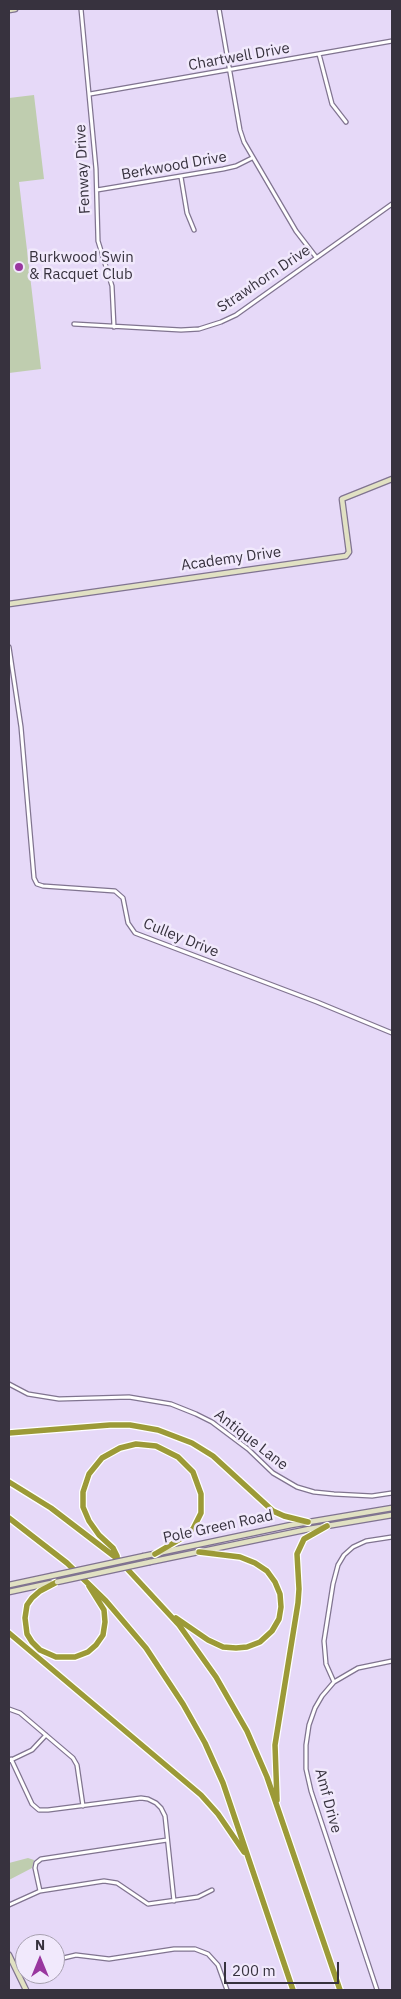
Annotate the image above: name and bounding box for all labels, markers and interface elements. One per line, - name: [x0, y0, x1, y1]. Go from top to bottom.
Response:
- street label: Chartwell Drive: [187, 39, 291, 75]
- street label: Fenway Drive: [72, 124, 94, 214]
- street label: Berkwood Drive: [120, 148, 228, 184]
- street label: Strawhorn Drive: [214, 241, 314, 317]
- place label: Burkwood Swin & Racquet Club: [29, 249, 134, 284]
- marker: Burkwood Swin & Racquet Club: [13, 261, 25, 273]
- street label: Academy Drive: [180, 543, 282, 575]
- street label: Culley Drive: [141, 915, 221, 961]
- street label: Antique Lane: [211, 1406, 291, 1474]
- street label: Pole Green Road: [161, 1507, 275, 1547]
- street label: Amf Drive: [311, 1767, 345, 1835]
- north arrow: [15, 1934, 65, 1984]
- text: N: [35, 1936, 45, 1954]
- scale bar: [226, 1952, 341, 1984]
- text: 200 m: [232, 1961, 276, 1980]

